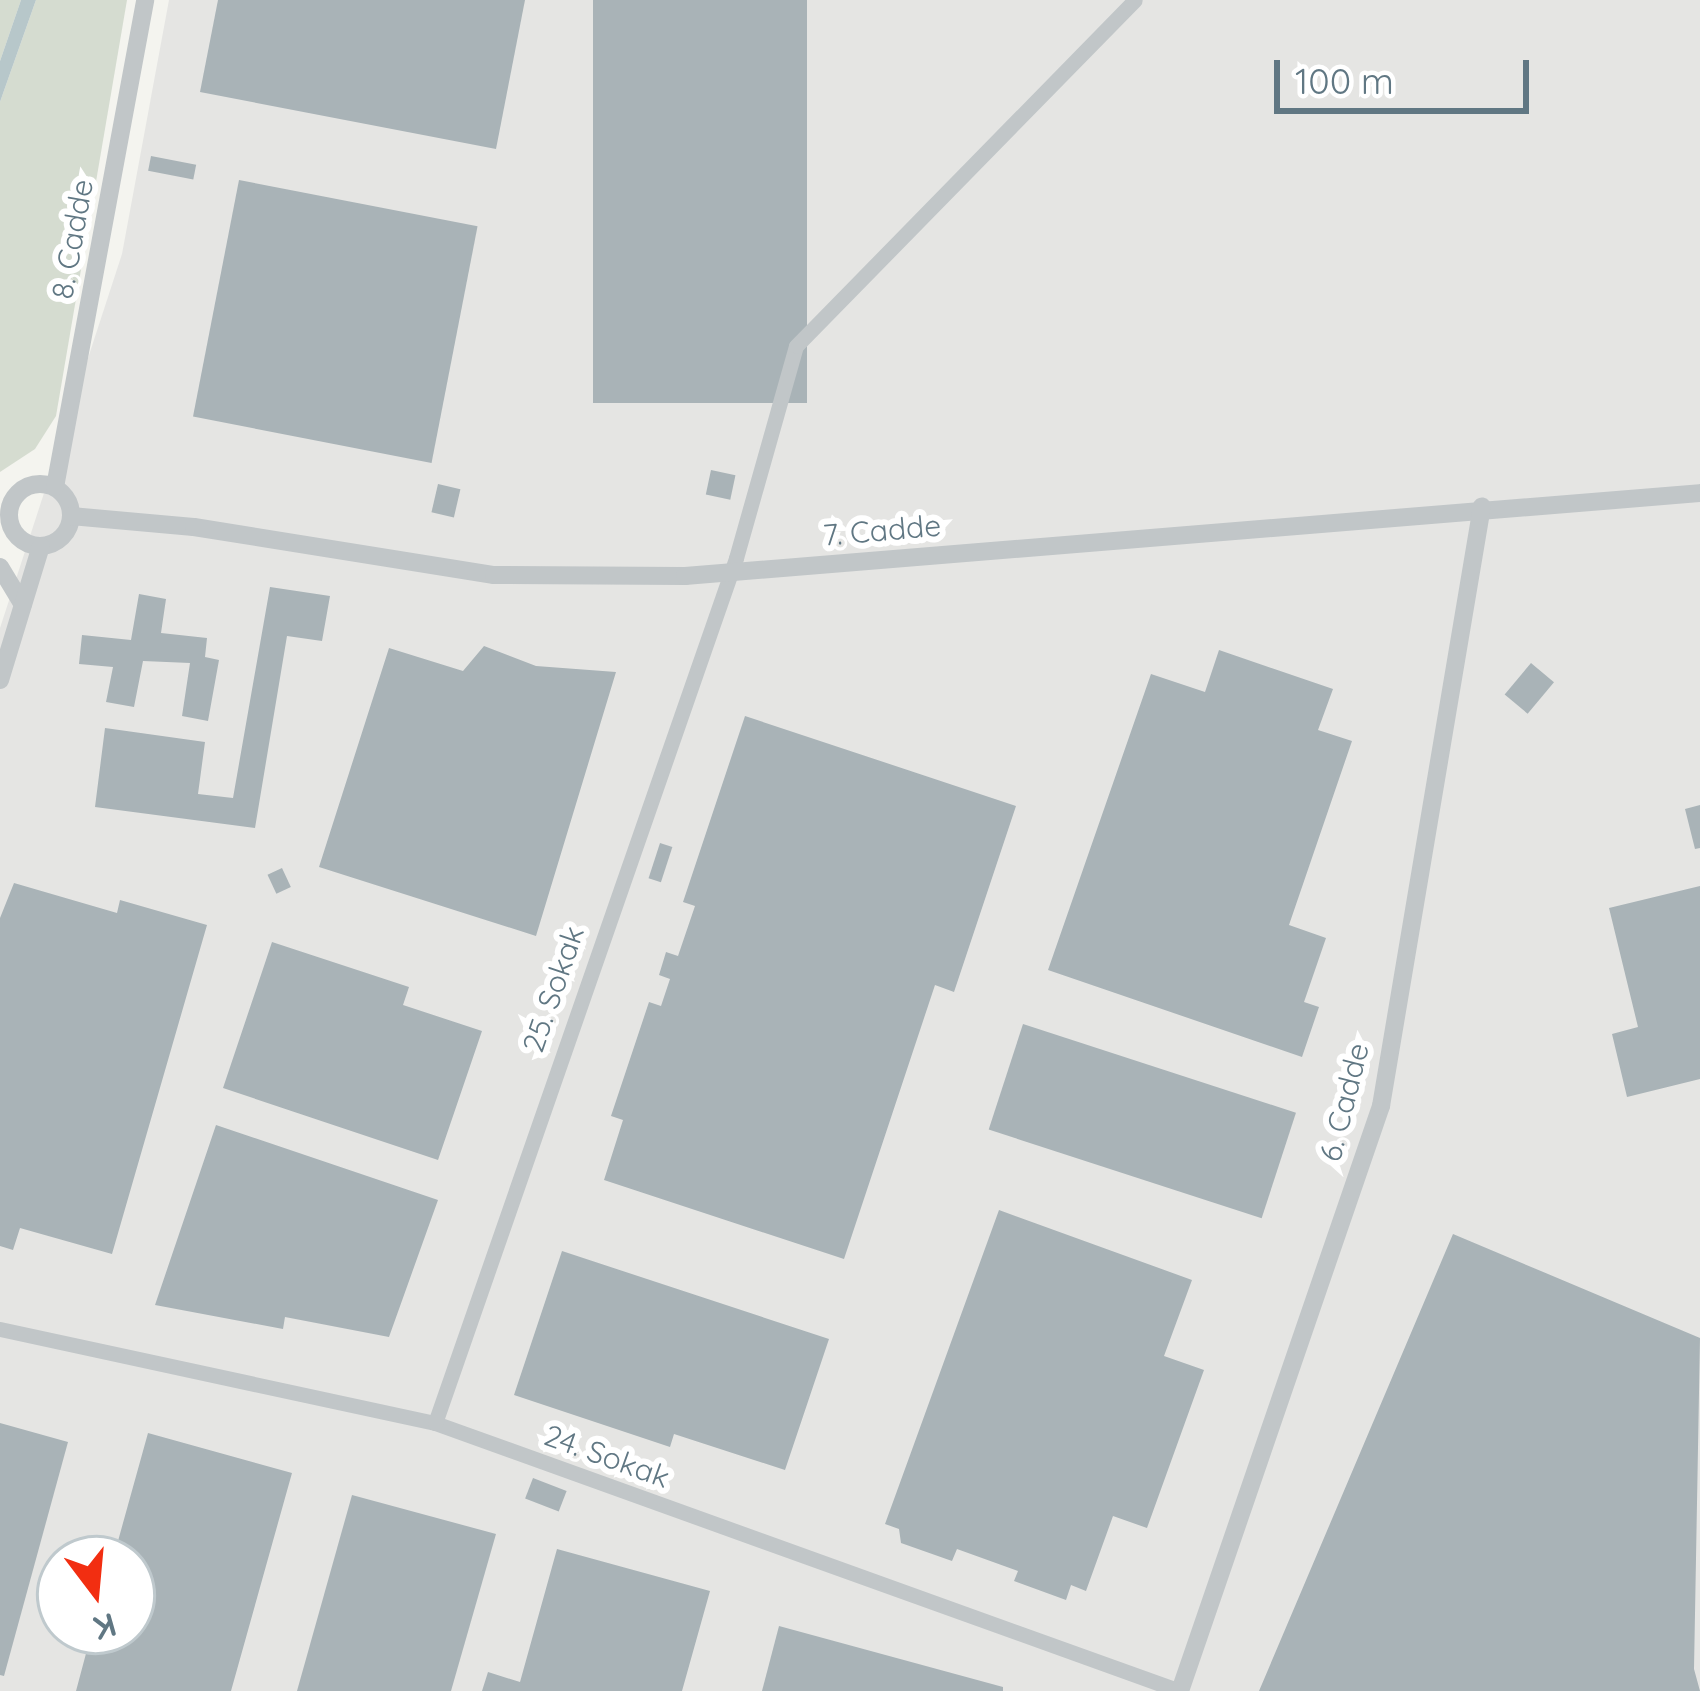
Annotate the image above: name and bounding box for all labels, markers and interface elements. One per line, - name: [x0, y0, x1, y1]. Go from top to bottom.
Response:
- scale bar: [1280, 36, 1535, 110]
- text: 100 m: [1295, 58, 1394, 103]
- street label: 8. Cadde: [44, 176, 100, 302]
- street label: 7. Cadde: [822, 507, 942, 553]
- street label: 25. Sokak: [515, 921, 591, 1057]
- street label: 6. Cadde: [1312, 1039, 1376, 1165]
- street label: 24. Sokak: [539, 1417, 675, 1495]
- north arrow: [36, 1535, 156, 1655]
- text: K: [89, 1605, 121, 1650]

